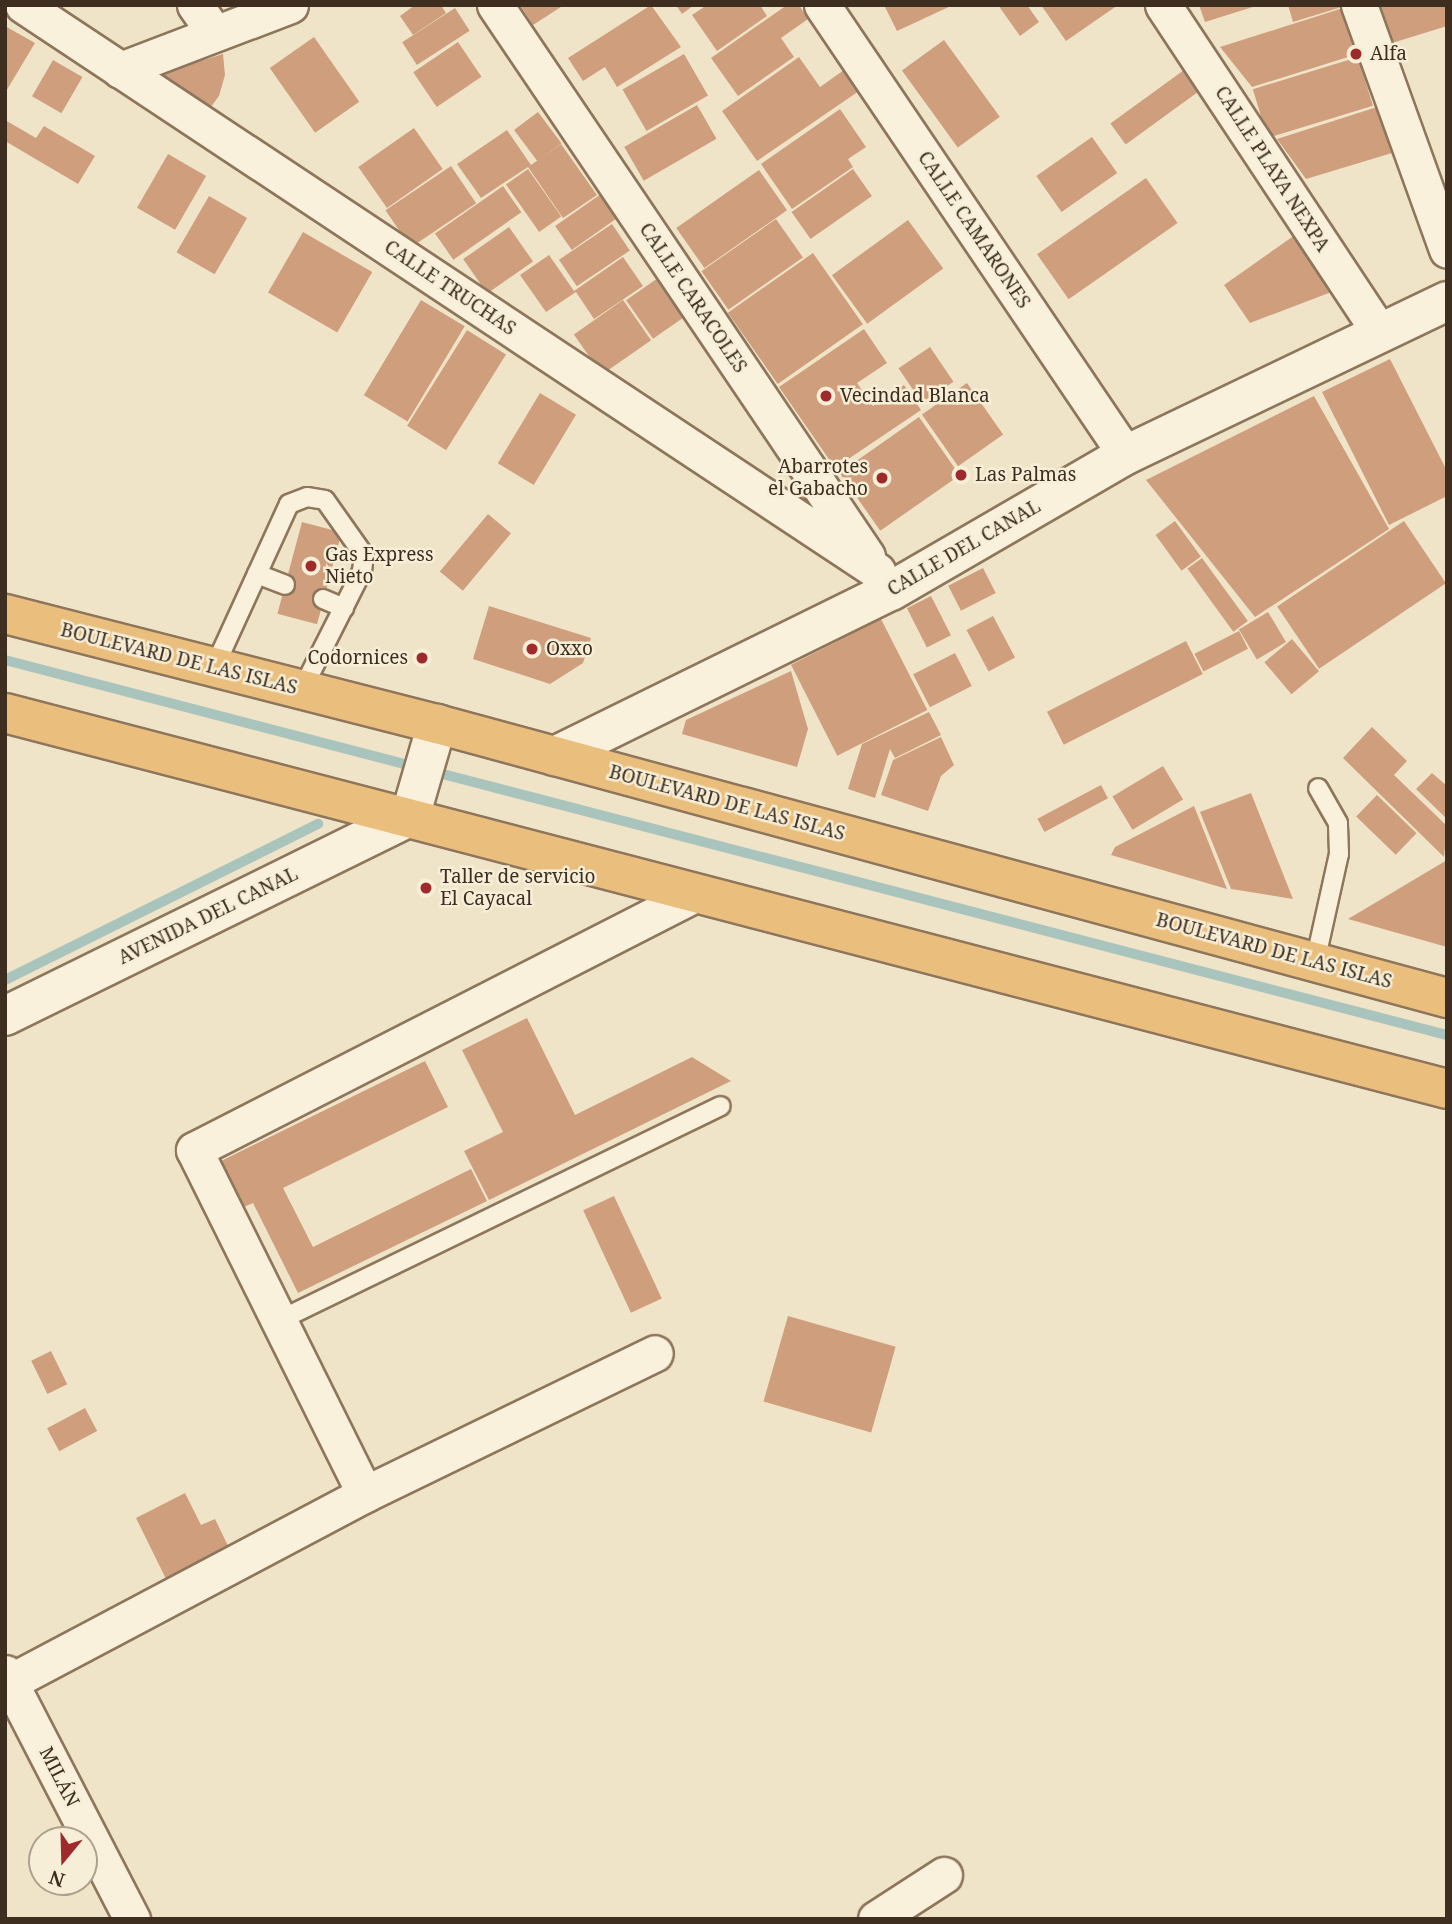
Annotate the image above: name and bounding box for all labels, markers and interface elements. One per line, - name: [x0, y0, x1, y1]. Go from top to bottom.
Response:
- place label: Alfa: [1370, 43, 1407, 65]
- marker: Alfa: [1348, 46, 1364, 62]
- street label: CALLE PLAYA NEXPA: [1210, 82, 1334, 256]
- street label: CALLE CAMARONES: [913, 147, 1035, 313]
- street label: CALLE CARACOLES: [634, 219, 752, 377]
- street label: CALLE TRUCHAS: [380, 236, 520, 340]
- place label: Vecindad Blanca: [840, 385, 990, 407]
- marker: Vecindad Blanca: [818, 388, 834, 404]
- place label: Abarrotes el Gabacho: [768, 456, 868, 500]
- place label: Las Palmas: [975, 464, 1076, 486]
- marker: Las Palmas: [953, 467, 969, 483]
- marker: Abarrotes el Gabacho: [874, 470, 890, 486]
- street label: CALLE DEL CANAL: [884, 495, 1044, 601]
- place label: Gas Express Nieto: [325, 544, 434, 588]
- marker: Gas Express Nieto: [303, 558, 319, 574]
- street label: BOULEVARD DE LAS ISLAS: [58, 619, 300, 699]
- place label: Oxxo: [546, 638, 593, 660]
- marker: Oxxo: [524, 641, 540, 657]
- place label: Codornices: [307, 647, 408, 669]
- marker: Codornices: [414, 650, 430, 666]
- street label: BOULEVARD DE LAS ISLAS: [607, 760, 847, 846]
- street label: AVENIDA DEL CANAL: [114, 863, 302, 969]
- place label: Taller de servicio El Cayacal: [440, 866, 596, 910]
- marker: Taller de servicio El Cayacal: [418, 880, 434, 896]
- street label: BOULEVARD DE LAS ISLAS: [1154, 908, 1394, 994]
- street label: MILÁN: [34, 1743, 84, 1811]
- north arrow: [28, 1826, 98, 1896]
- text: N: [46, 1864, 68, 1894]

